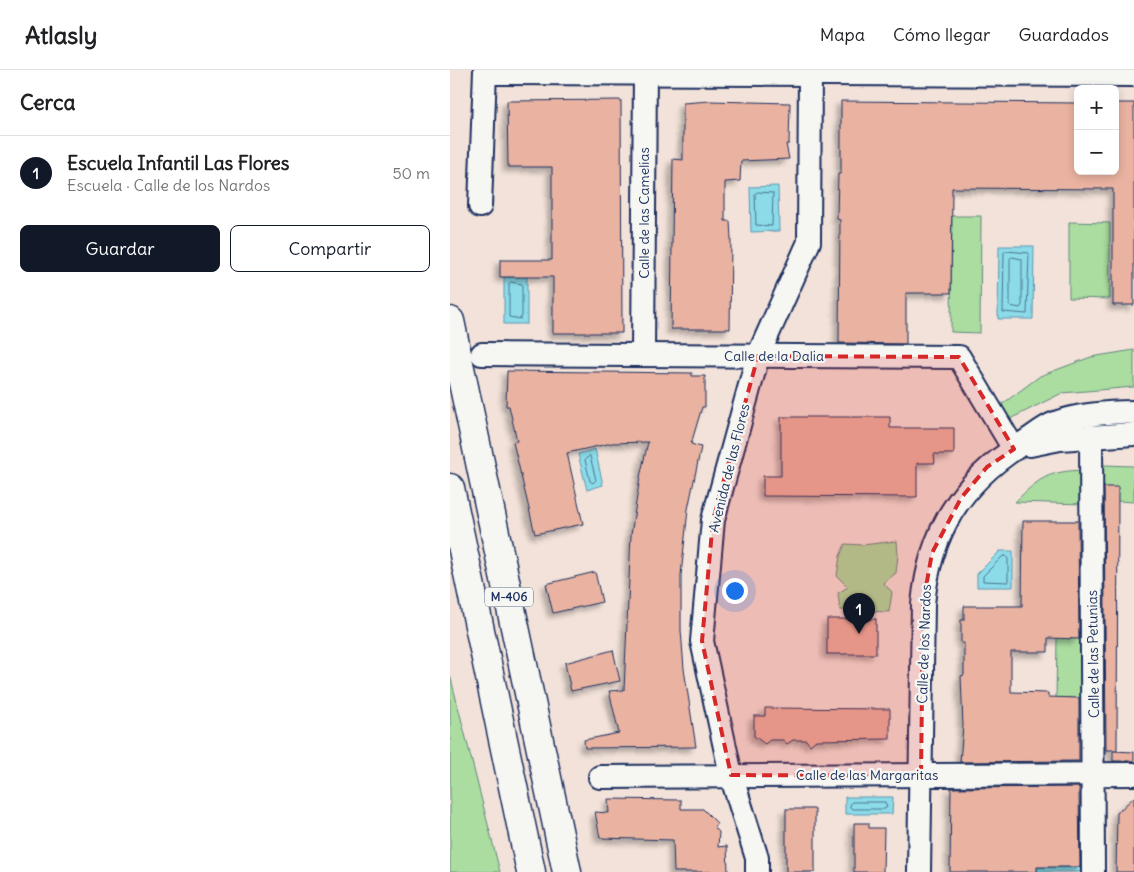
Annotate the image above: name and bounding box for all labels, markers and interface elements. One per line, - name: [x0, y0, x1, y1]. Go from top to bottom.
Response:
- text: Atlasly: [25, 20, 97, 50]
- text: Mapa: [820, 23, 865, 46]
- text: Cómo llegar: [893, 23, 990, 46]
- text: Guardados: [1018, 23, 1109, 46]
- map controls: [1074, 85, 1119, 175]
- button: +: [1074, 85, 1119, 130]
- text: Cerca: [20, 89, 75, 116]
- button: −: [1074, 130, 1119, 175]
- street label: Calle de las Camelias: [635, 147, 653, 279]
- text: Escuela Infantil Las Flores: [67, 151, 289, 175]
- text: 1: [33, 163, 39, 183]
- text: 50 m: [392, 163, 430, 183]
- text: Escuela · Calle de los Nardos: [67, 175, 270, 195]
- button: Guardar: [20, 225, 220, 272]
- button: Compartir: [230, 225, 430, 272]
- street label: Calle de la Dalia: [724, 347, 824, 365]
- street label: Avenida de las Flores: [704, 402, 754, 534]
- your location: [722, 578, 748, 604]
- street label: Calle de los Nardos: [913, 584, 935, 704]
- road number: M-406: [485, 588, 533, 606]
- street label: Calle de las Petunias: [1083, 590, 1103, 718]
- pin: 1: [843, 593, 875, 634]
- street label: Calle de las Margaritas: [796, 766, 938, 784]

